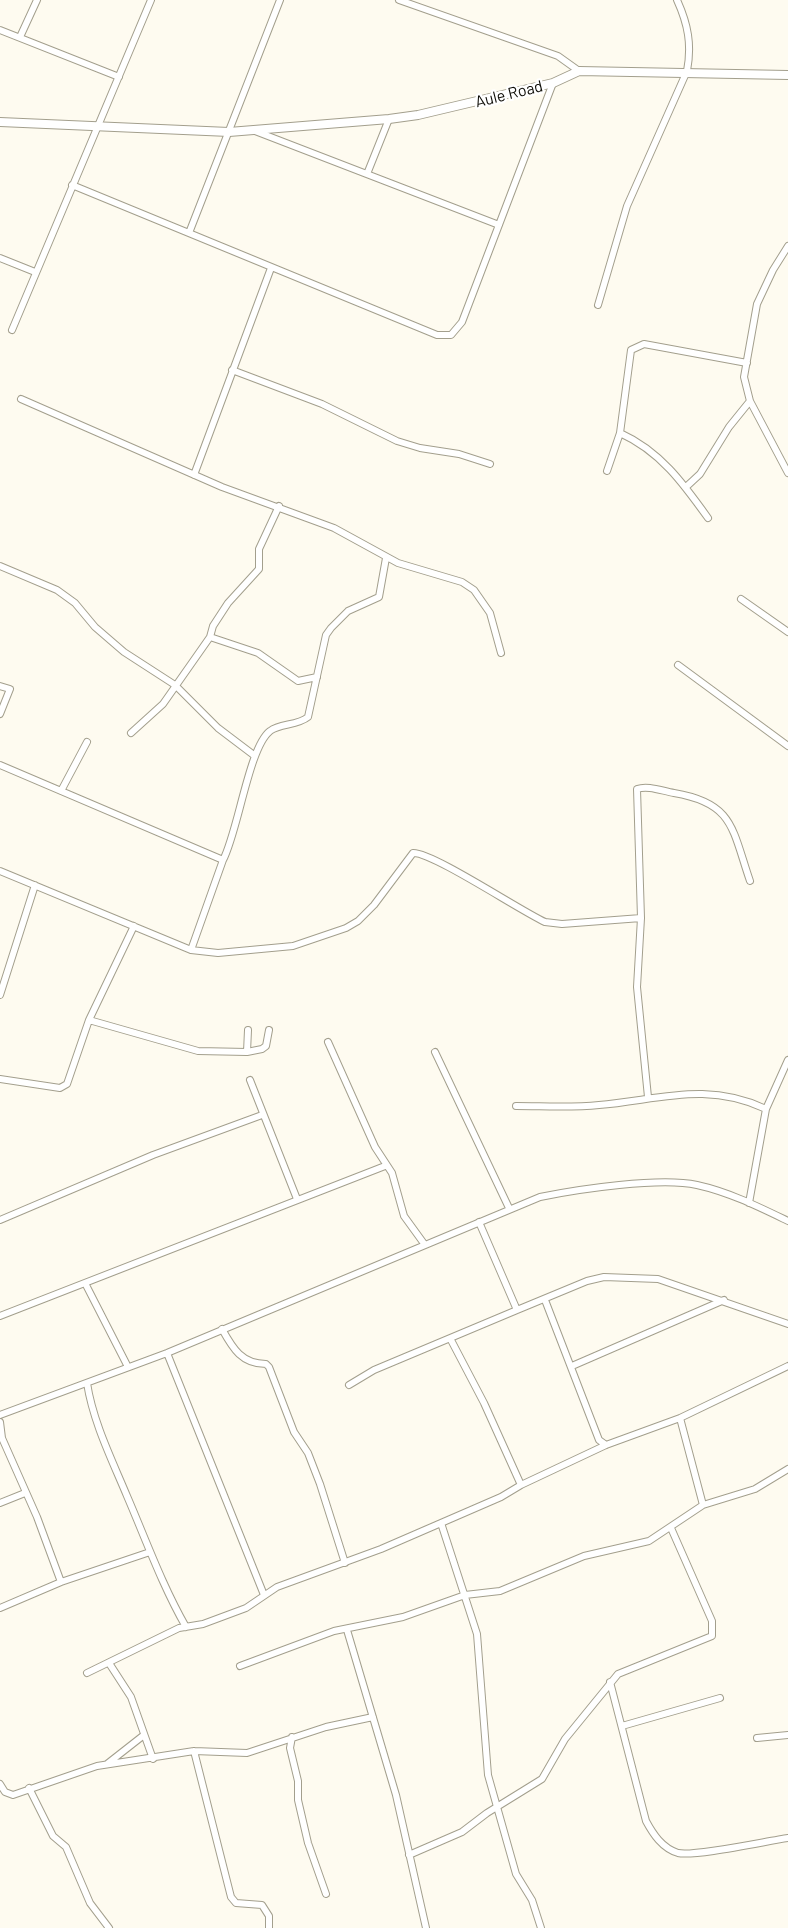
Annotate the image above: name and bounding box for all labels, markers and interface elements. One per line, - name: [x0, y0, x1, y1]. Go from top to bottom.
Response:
- street label: Aule Road: [473, 76, 545, 112]

